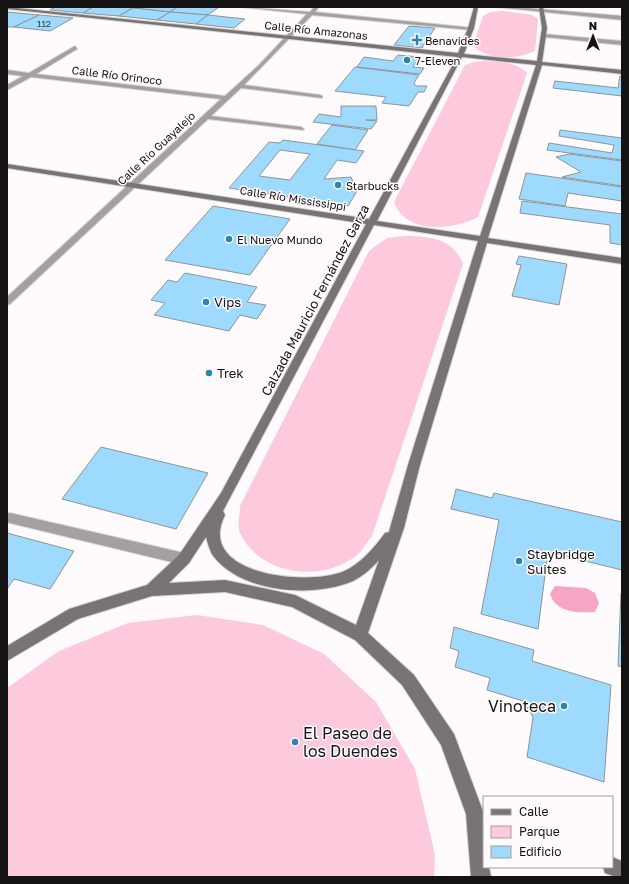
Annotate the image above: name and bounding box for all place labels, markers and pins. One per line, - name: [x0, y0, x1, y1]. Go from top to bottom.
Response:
- place label: Benavides: [425, 34, 480, 47]
- marker: Benavides: [412, 35, 422, 45]
- place label: 7-Eleven: [415, 54, 460, 67]
- marker: 7-Eleven: [402, 55, 412, 65]
- place label: Starbucks: [346, 179, 399, 192]
- marker: Starbucks: [333, 180, 343, 190]
- place label: El Nuevo Mundo: [237, 233, 323, 246]
- marker: El Nuevo Mundo: [224, 234, 234, 244]
- place label: Vips: [214, 294, 241, 310]
- marker: Vips: [201, 297, 211, 307]
- place label: Trek: [217, 365, 244, 381]
- marker: Trek: [204, 368, 214, 378]
- place label: Staybridge Suites: [527, 546, 595, 577]
- marker: Staybridge Suites: [514, 556, 524, 566]
- place label: Vinoteca: [488, 696, 556, 716]
- marker: Vinoteca: [559, 701, 569, 711]
- place label: El Paseo de los Duendes: [303, 723, 398, 761]
- marker: El Paseo de los Duendes: [290, 737, 300, 747]

